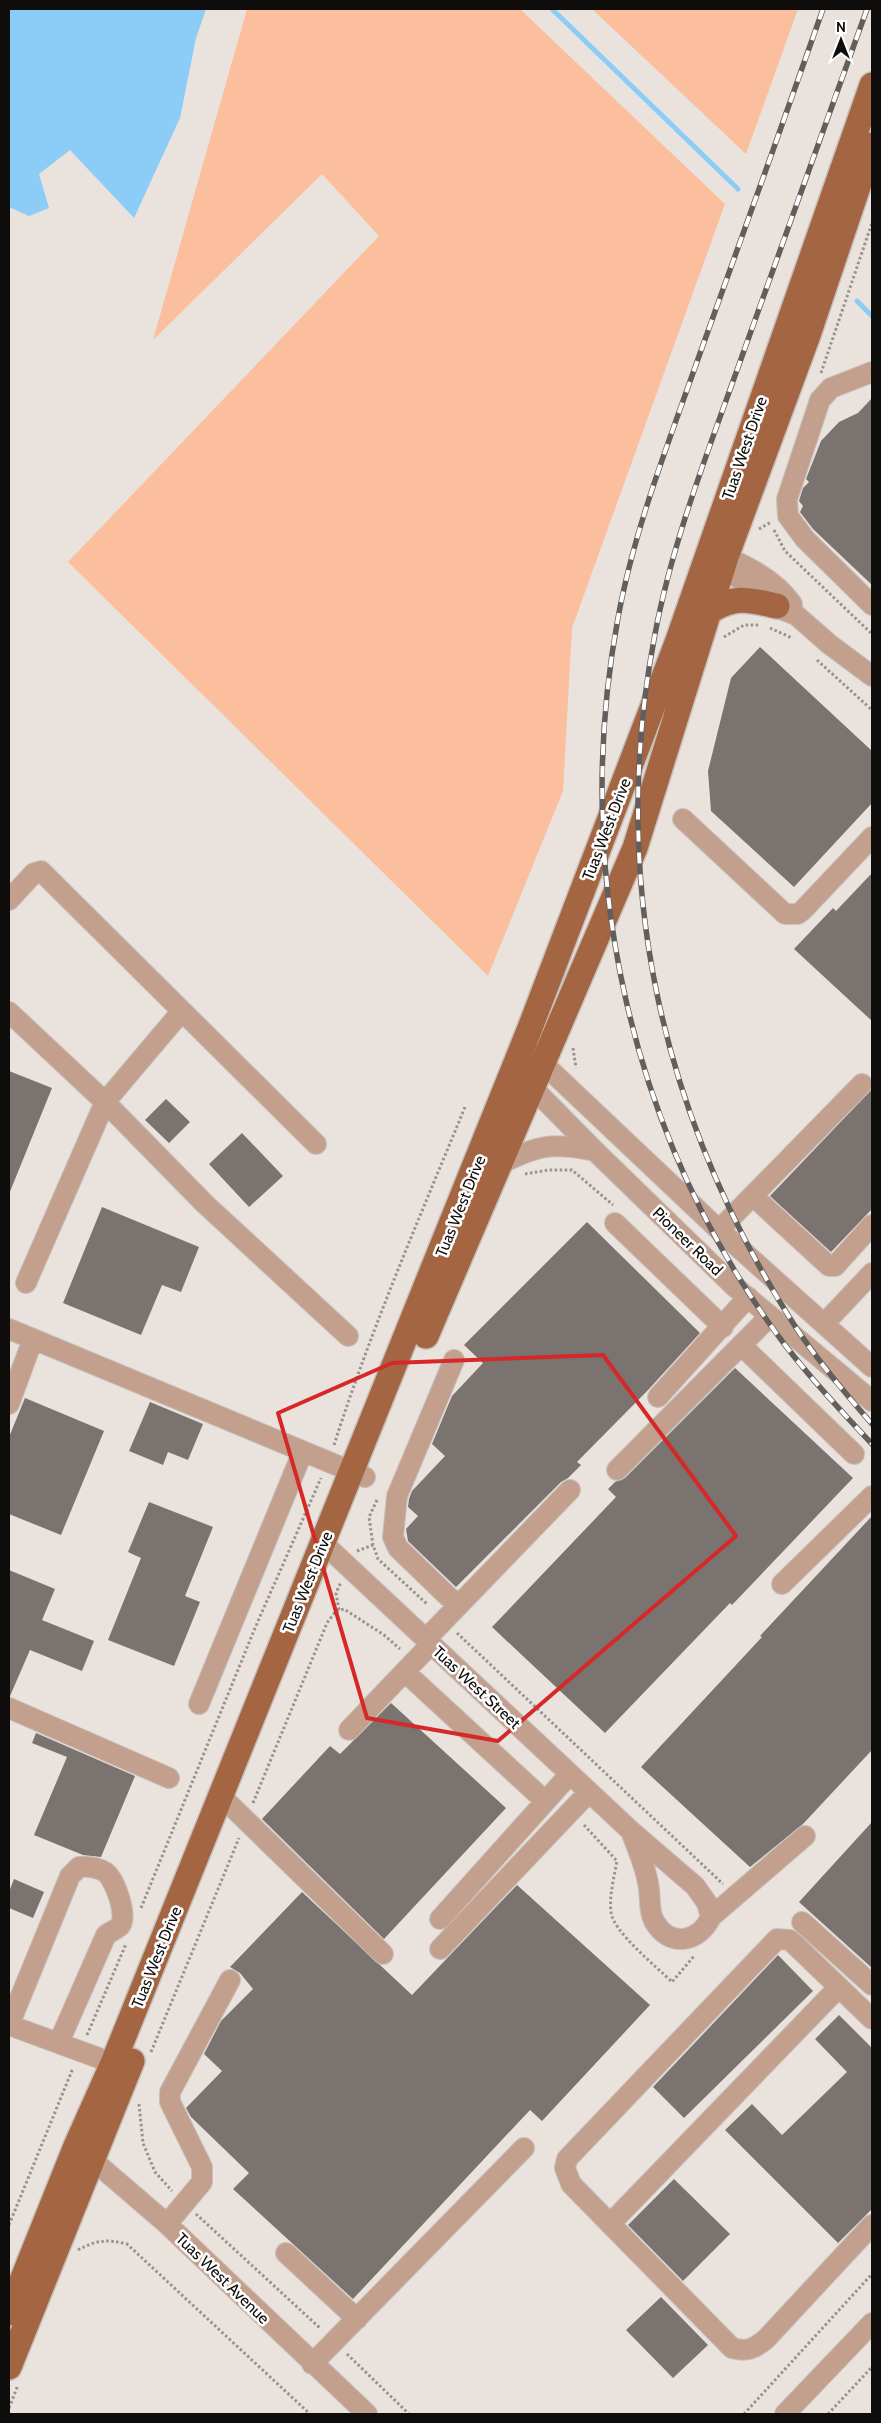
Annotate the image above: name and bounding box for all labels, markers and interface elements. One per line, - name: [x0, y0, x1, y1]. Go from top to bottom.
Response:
- north arrow: [816, 15, 866, 65]
- text: N: [836, 18, 846, 36]
- street label: Tuas West Drive: [718, 394, 771, 502]
- street label: Tuas West Drive: [578, 776, 635, 883]
- street label: Tuas West Drive: [431, 1153, 489, 1260]
- street label: Pioneer Road: [649, 1203, 727, 1279]
- street label: Tuas West Drive: [278, 1529, 336, 1636]
- street label: Tuas West Street: [429, 1642, 525, 1733]
- street label: Tuas West Drive: [127, 1904, 185, 2011]
- street label: Tuas West Avenue: [172, 2229, 273, 2328]

